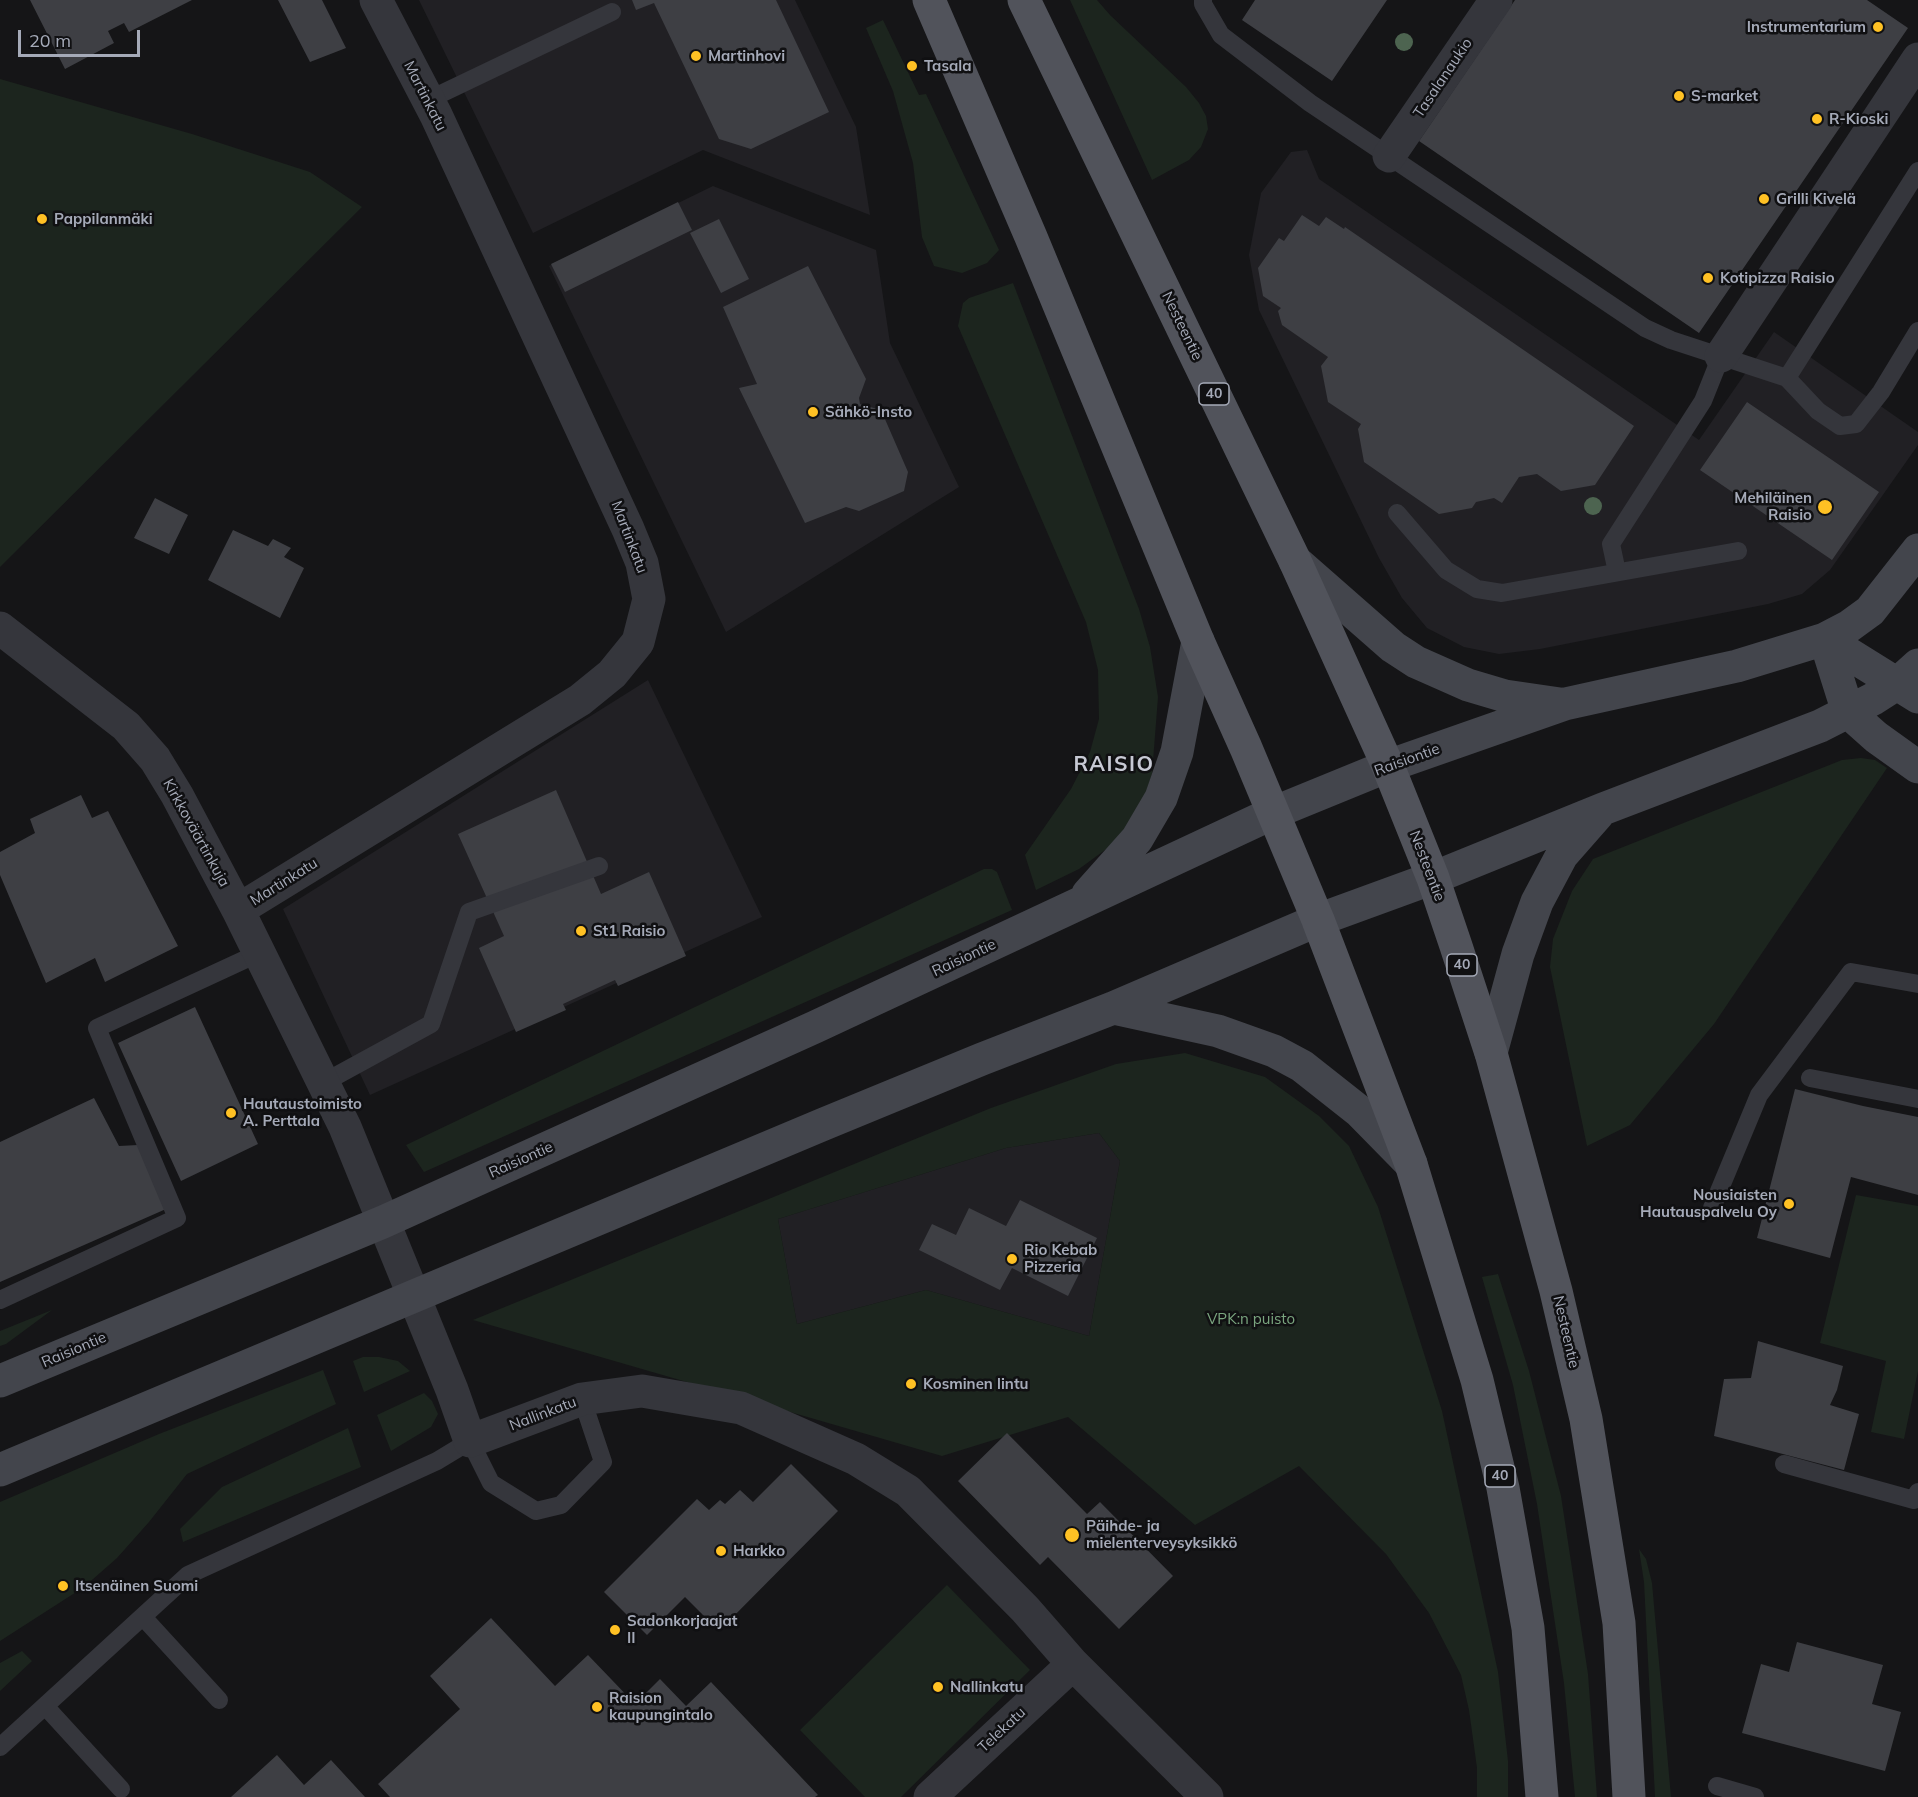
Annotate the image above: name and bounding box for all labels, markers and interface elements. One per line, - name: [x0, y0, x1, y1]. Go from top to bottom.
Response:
- scale bar: [21, 18, 142, 56]
- place label: Instrumentarium: [1747, 18, 1866, 36]
- marker: Instrumentarium: [1871, 20, 1885, 34]
- text: 20 m: [29, 29, 71, 52]
- street label: Tasalanaukio: [1410, 35, 1476, 121]
- place label: Martinhovi: [708, 47, 785, 65]
- marker: Martinhovi: [689, 49, 703, 63]
- place label: Tasala: [924, 57, 971, 75]
- street label: Martinkatu: [400, 58, 450, 134]
- marker: Tasala: [905, 59, 919, 73]
- place label: S-market: [1691, 87, 1758, 105]
- marker: S-market: [1672, 89, 1686, 103]
- place label: R-Kioski: [1829, 110, 1888, 128]
- marker: R-Kioski: [1810, 112, 1824, 126]
- place label: Grilli Kivelä: [1776, 190, 1856, 208]
- marker: Grilli Kivelä: [1757, 192, 1771, 206]
- place label: Pappilanmäki: [54, 210, 153, 228]
- marker: Pappilanmäki: [35, 212, 49, 226]
- place label: Kotipizza Raisio: [1720, 269, 1835, 287]
- marker: Kotipizza Raisio: [1701, 271, 1715, 285]
- street label: Nesteentie: [1158, 289, 1206, 363]
- road number: 40: [1199, 383, 1229, 405]
- place label: Sähkö-Insto: [825, 403, 912, 421]
- marker: Sähkö-Insto: [806, 405, 820, 419]
- place label: Mehiläinen Raisio: [1734, 489, 1812, 524]
- street label: Martinkatu: [607, 498, 651, 576]
- marker: Mehiläinen Raisio: [1816, 498, 1834, 516]
- street label: Raisiontie: [1372, 740, 1442, 780]
- district label: RAISIO: [1073, 752, 1155, 778]
- street label: Kirkkoväärtinkuja: [159, 776, 233, 890]
- street label: Nesteentie: [1405, 828, 1449, 904]
- street label: Martinkatu: [247, 854, 321, 910]
- place label: St1 Raisio: [593, 922, 665, 940]
- marker: St1 Raisio: [574, 924, 588, 938]
- street label: Raisiontie: [929, 935, 999, 981]
- road number: 40: [1447, 954, 1477, 976]
- place label: Hautaustoimisto A. Perttala: [243, 1095, 362, 1130]
- marker: Hautaustoimisto A. Perttala: [224, 1106, 238, 1120]
- street label: Raisiontie: [486, 1138, 556, 1182]
- place label: Nousiaisten Hautauspalvelu Oy: [1640, 1186, 1777, 1221]
- marker: Nousiaisten Hautauspalvelu Oy: [1782, 1197, 1796, 1211]
- place label: Rio Kebab Pizzeria: [1024, 1241, 1097, 1276]
- marker: Rio Kebab Pizzeria: [1005, 1252, 1019, 1266]
- street label: Nesteentie: [1549, 1294, 1583, 1370]
- park label: VPK:n puisto: [1207, 1310, 1295, 1328]
- street label: Raisiontie: [39, 1328, 109, 1372]
- place label: Kosminen lintu: [923, 1375, 1029, 1393]
- marker: Kosminen lintu: [904, 1377, 918, 1391]
- street label: Nallinkatu: [507, 1393, 579, 1435]
- road number: 40: [1485, 1465, 1515, 1487]
- place label: Päihde- ja mielenterveysyksikkö: [1086, 1517, 1237, 1552]
- marker: Päihde- ja mielenterveysyksikkö: [1063, 1526, 1081, 1544]
- place label: Harkko: [733, 1542, 785, 1560]
- marker: Harkko: [714, 1544, 728, 1558]
- place label: Itsenäinen Suomi: [75, 1577, 198, 1595]
- marker: Itsenäinen Suomi: [56, 1579, 70, 1593]
- place label: Sadonkorjaajat II: [627, 1612, 738, 1647]
- marker: Sadonkorjaajat II: [608, 1623, 622, 1637]
- place label: Nallinkatu: [950, 1678, 1024, 1696]
- marker: Nallinkatu: [931, 1680, 945, 1694]
- place label: Raision kaupungintalo: [609, 1689, 713, 1724]
- marker: Raision kaupungintalo: [590, 1700, 604, 1714]
- street label: Telekatu: [975, 1704, 1029, 1756]

